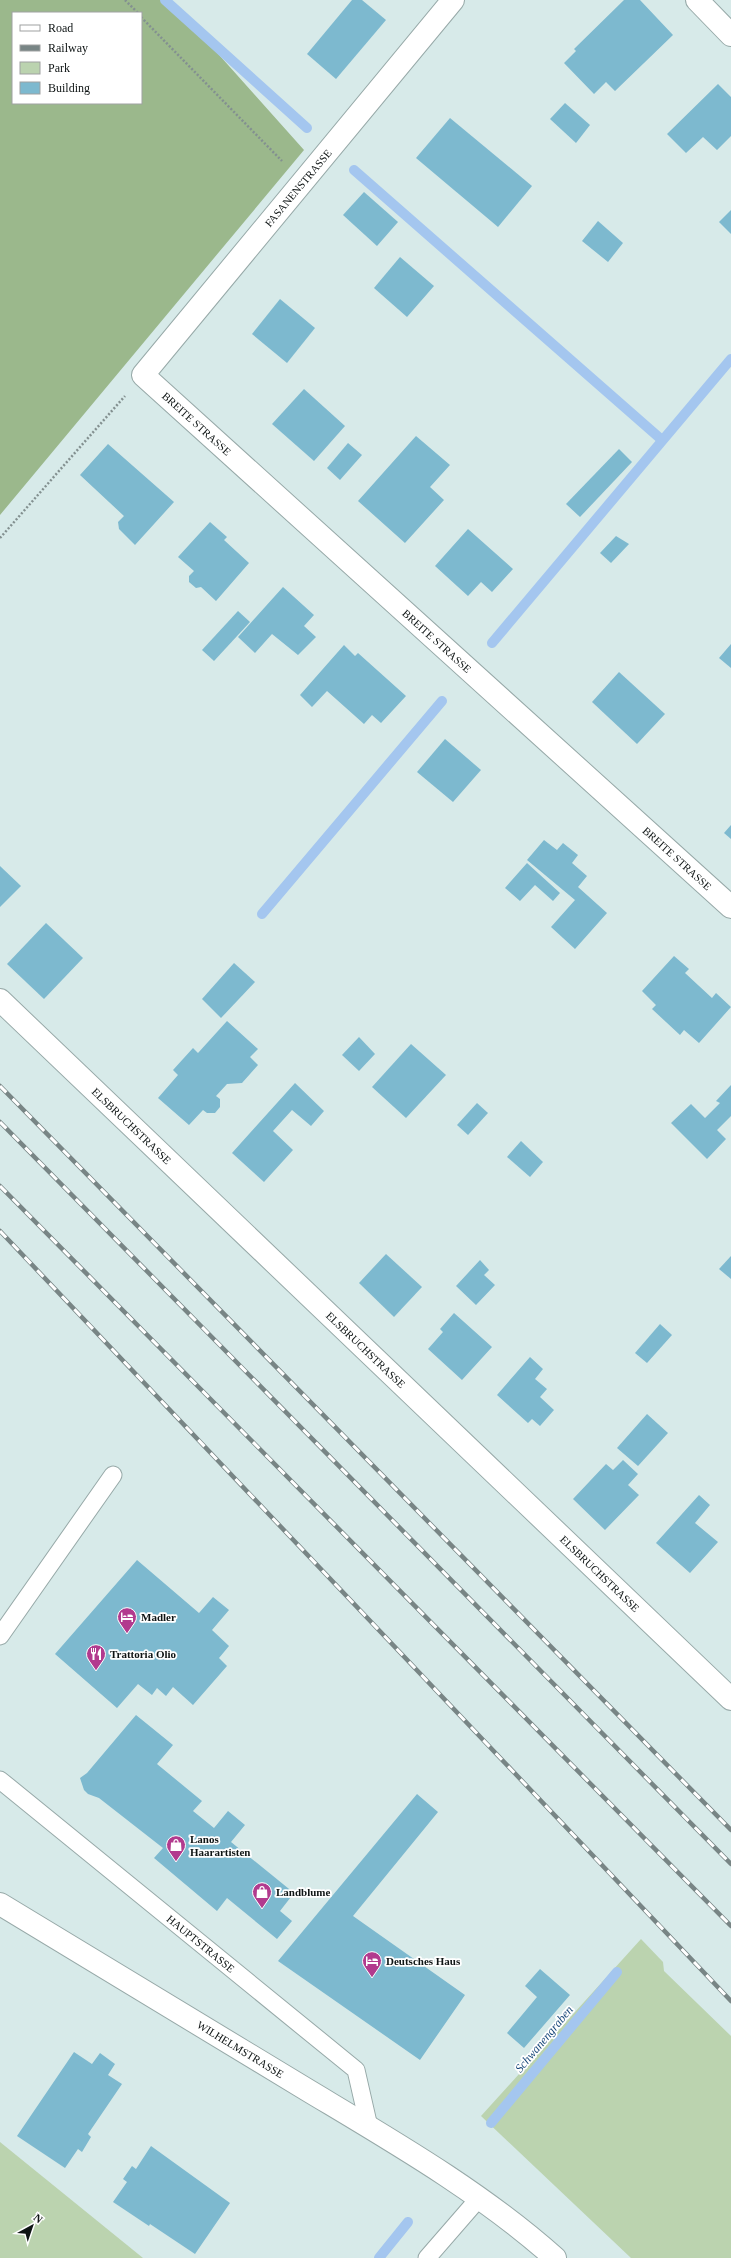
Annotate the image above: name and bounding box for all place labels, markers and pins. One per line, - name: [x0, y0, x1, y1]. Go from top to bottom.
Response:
- hotel icon: Madler: [116, 1606, 138, 1634]
- place label: Madler: [141, 1611, 176, 1623]
- restaurant icon: Trattoria Olio: [85, 1643, 107, 1671]
- place label: Trattoria Olio: [110, 1648, 177, 1660]
- place label: Lanos Haarartisten: [190, 1833, 250, 1858]
- shop icon: Lanos Haarartisten: [165, 1834, 187, 1862]
- shop icon: Landblume: [251, 1881, 273, 1909]
- place label: Landblume: [276, 1886, 331, 1898]
- hotel icon: Deutsches Haus: [361, 1950, 383, 1978]
- place label: Deutsches Haus: [386, 1955, 461, 1967]

